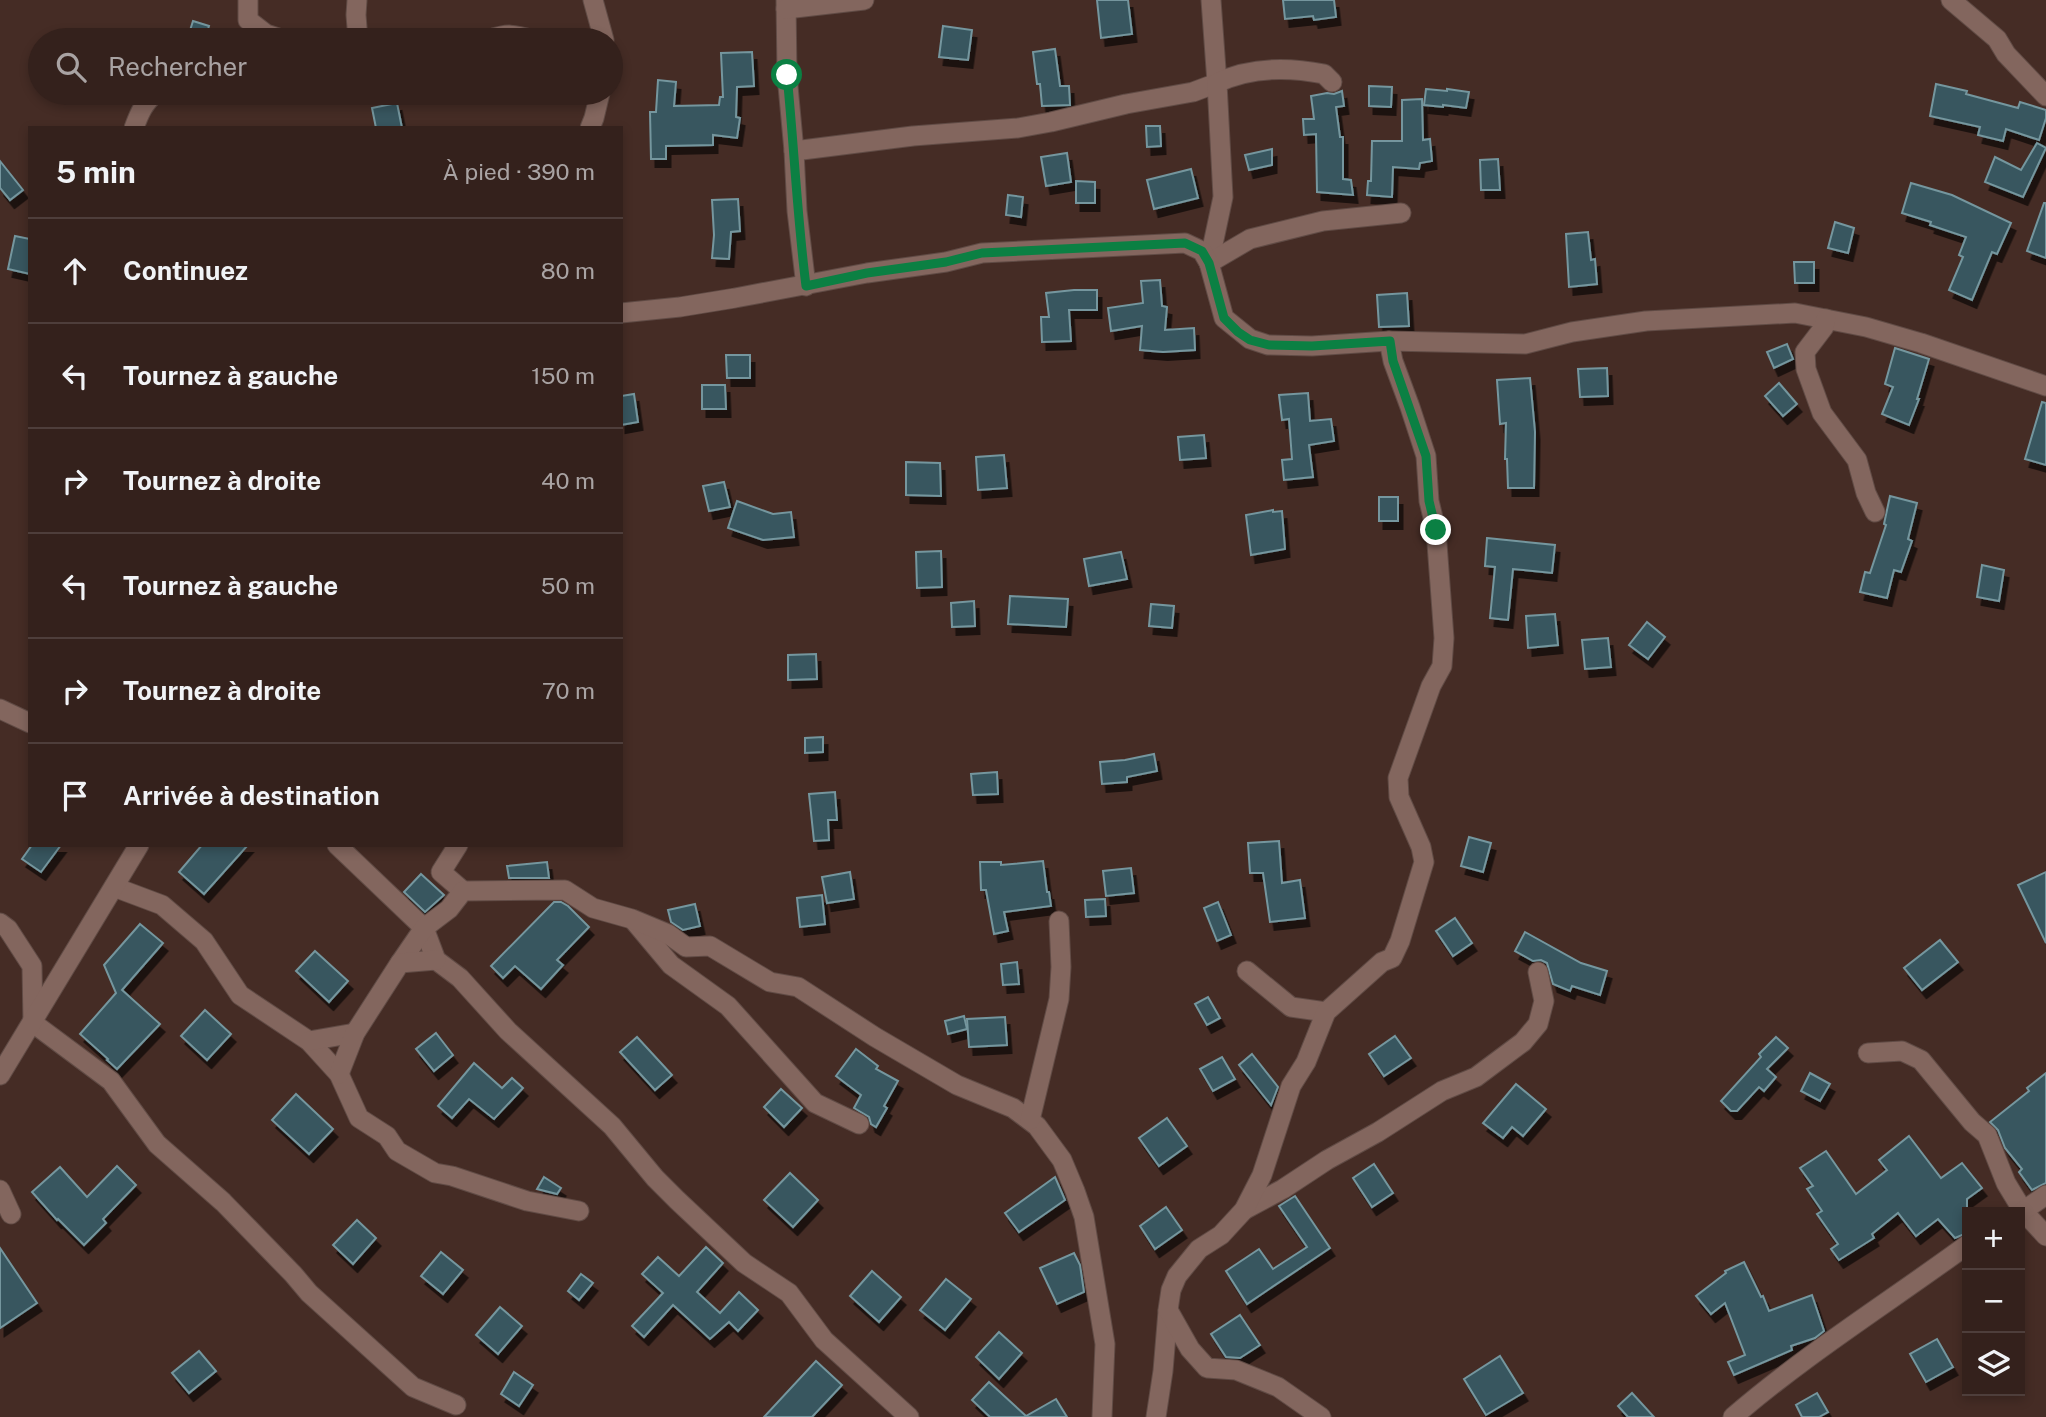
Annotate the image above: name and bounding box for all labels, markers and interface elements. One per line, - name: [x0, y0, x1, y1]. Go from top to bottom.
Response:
- search box: [28, 28, 623, 105]
- icon: search: [52, 48, 90, 86]
- text: Rechercher: [108, 51, 247, 82]
- route start: [771, 59, 802, 90]
- text: 5 min: [56, 154, 136, 190]
- text: À pied · 390 m: [443, 158, 595, 185]
- icon: ahead: [56, 252, 94, 290]
- text: Continuez: [123, 255, 248, 286]
- text: 80 m: [541, 257, 595, 284]
- icon: left: [56, 357, 94, 395]
- text: Tournez à gauche: [123, 360, 338, 391]
- text: 150 m: [531, 362, 595, 389]
- icon: right: [56, 462, 94, 500]
- text: Tournez à droite: [123, 465, 321, 496]
- text: 40 m: [541, 467, 595, 494]
- route end: [1420, 514, 1451, 545]
- icon: left: [56, 567, 94, 605]
- text: Tournez à gauche: [123, 570, 338, 601]
- text: 50 m: [541, 572, 595, 599]
- icon: right: [56, 672, 94, 710]
- text: Tournez à droite: [123, 675, 321, 706]
- text: 70 m: [542, 677, 595, 704]
- icon: arrive: [56, 777, 94, 815]
- text: Arrivée à destination: [123, 780, 380, 811]
- map controls: [1962, 1207, 2025, 1396]
- button: +: [1962, 1207, 2025, 1270]
- button: −: [1962, 1270, 2025, 1333]
- button: layers: [1962, 1333, 2025, 1396]

